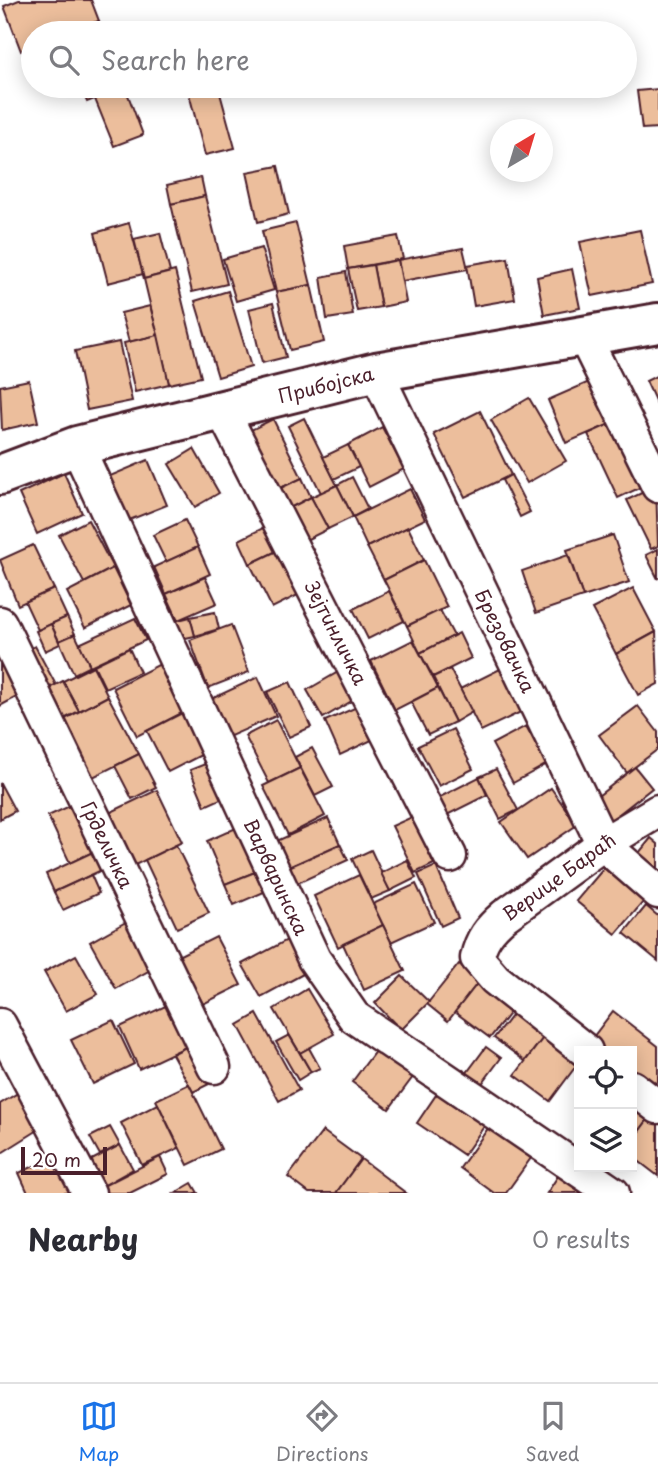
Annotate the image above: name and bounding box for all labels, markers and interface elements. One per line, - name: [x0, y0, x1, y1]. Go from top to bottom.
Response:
- search box: [21, 21, 637, 98]
- text: Search here: [101, 40, 250, 79]
- icon: search: [45, 41, 83, 79]
- north arrow: [490, 119, 553, 182]
- street label: Прибојска: [275, 359, 377, 409]
- street label: Зејтинличка: [299, 576, 375, 689]
- street label: Брезовачка: [469, 584, 543, 697]
- street label: Грделичка: [75, 796, 141, 893]
- street label: Варваринска: [238, 814, 316, 940]
- street label: Верице Бараћ: [496, 826, 621, 927]
- map controls: [574, 1046, 637, 1172]
- button: locate: [574, 1046, 637, 1109]
- button: layers: [574, 1109, 637, 1172]
- scale bar: [21, 1144, 107, 1176]
- text: 20 m: [32, 1145, 81, 1173]
- text: Nearby: [28, 1216, 138, 1261]
- text: 0 results: [532, 1221, 630, 1256]
- tab: Map: [79, 1397, 119, 1467]
- tab: Directions: [276, 1397, 369, 1467]
- tab: Saved: [526, 1397, 579, 1467]

